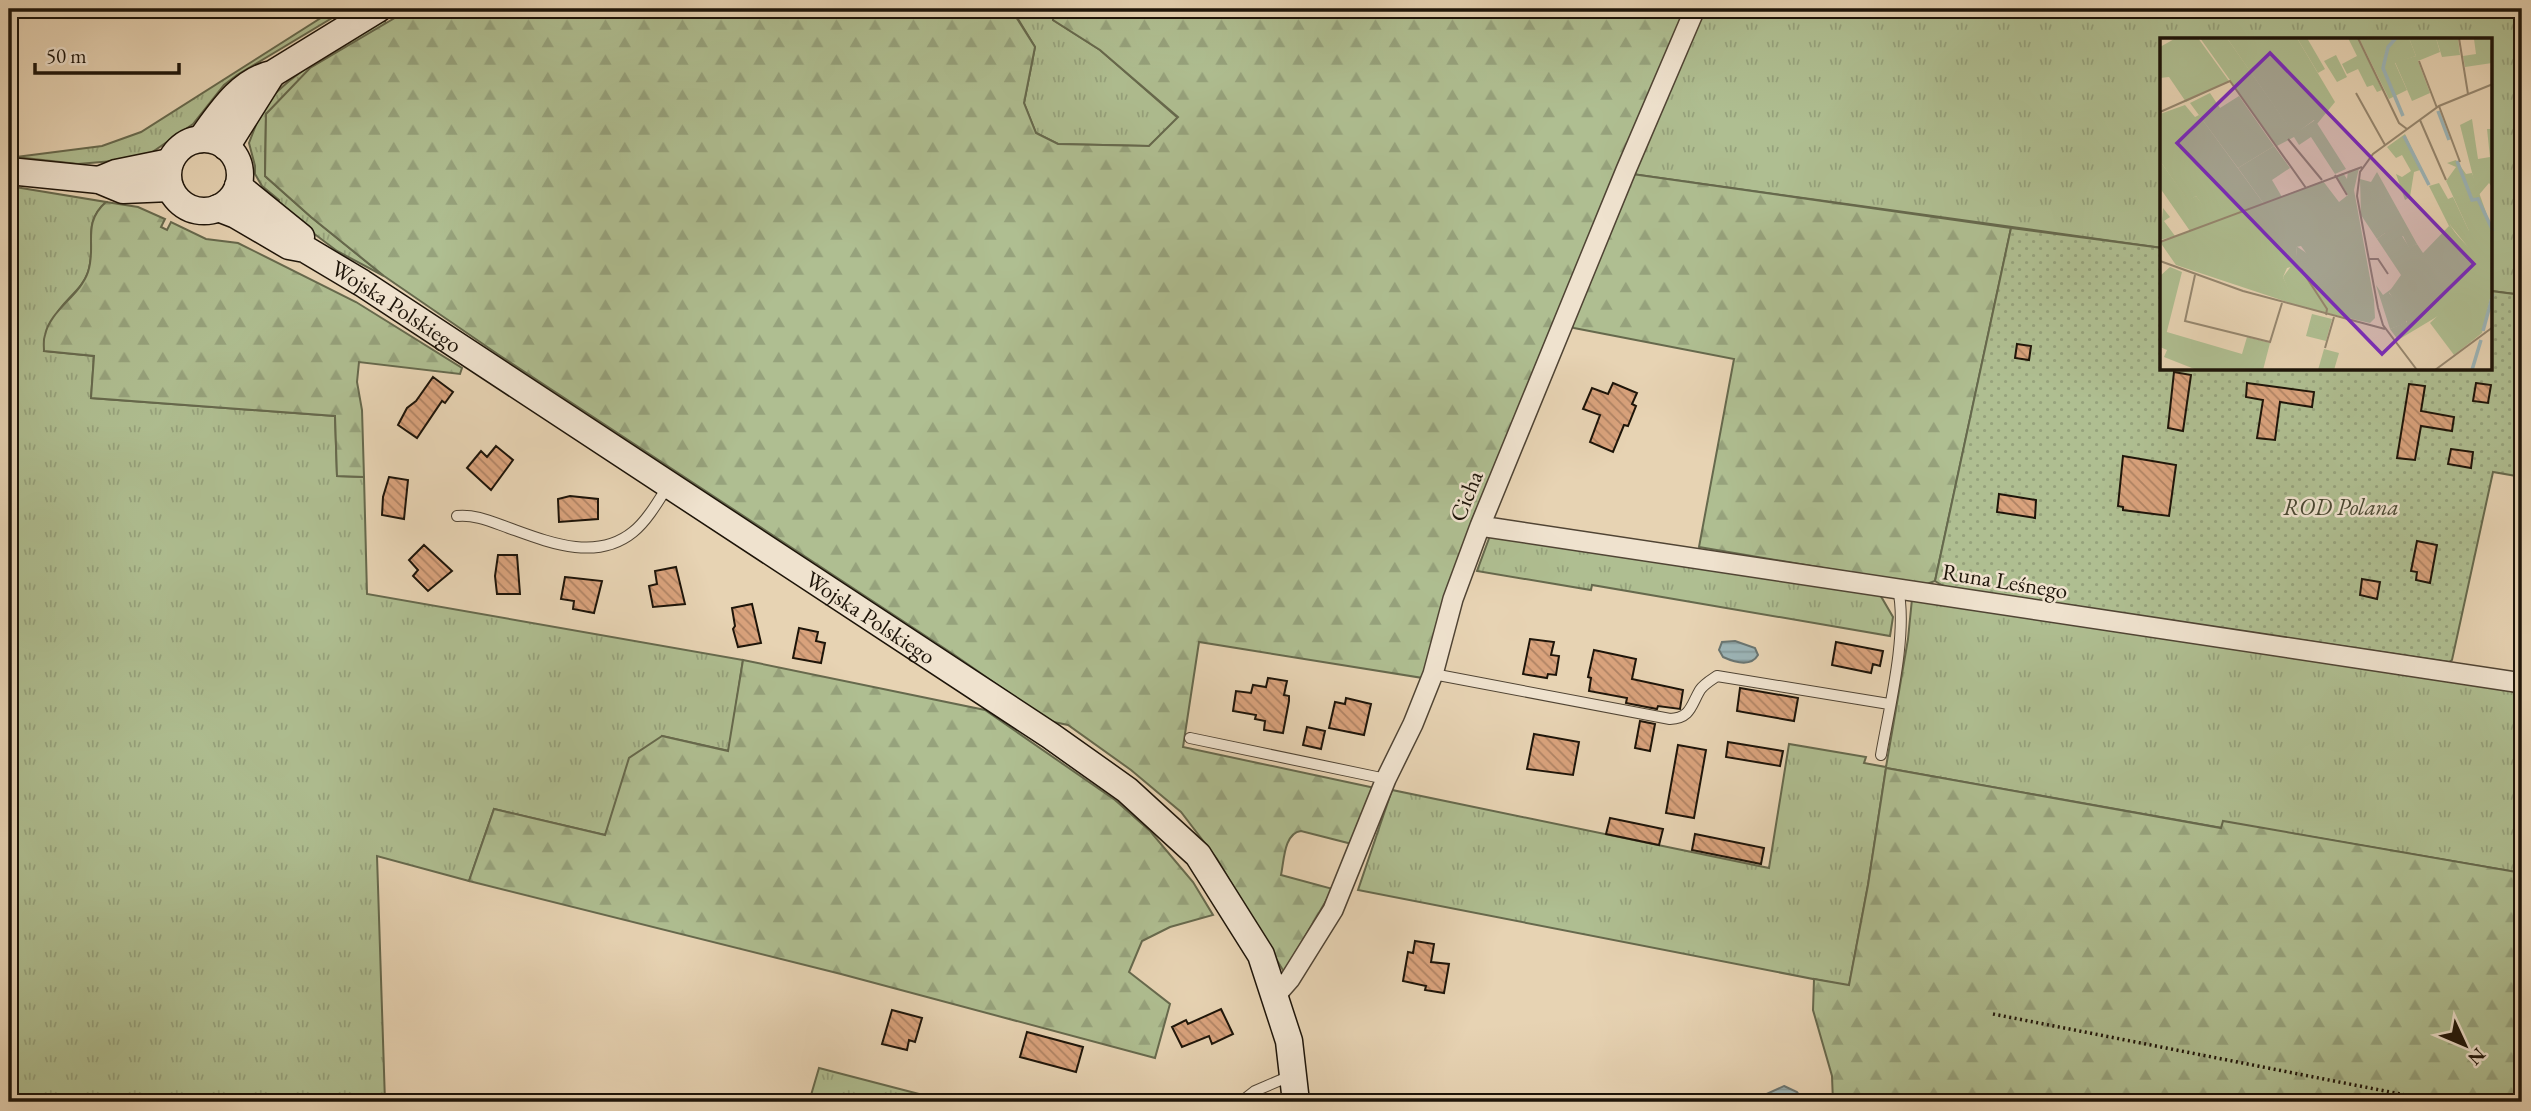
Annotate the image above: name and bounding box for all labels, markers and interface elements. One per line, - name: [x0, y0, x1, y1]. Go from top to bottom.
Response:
- scale bar: [35, 32, 178, 76]
- inset map: [2160, 38, 2492, 371]
- text: 50 m: [46, 42, 87, 69]
- street label: Wojska Polskiego: [326, 253, 468, 360]
- street label: Cicha: [1442, 465, 1490, 526]
- park label: ROD Polana: [2283, 492, 2399, 522]
- street label: Runa Leśnego: [1940, 556, 2070, 606]
- street label: Wojska Polskiego: [800, 564, 941, 671]
- north arrow: [2430, 1010, 2500, 1080]
- text: N: [2462, 1042, 2491, 1071]

